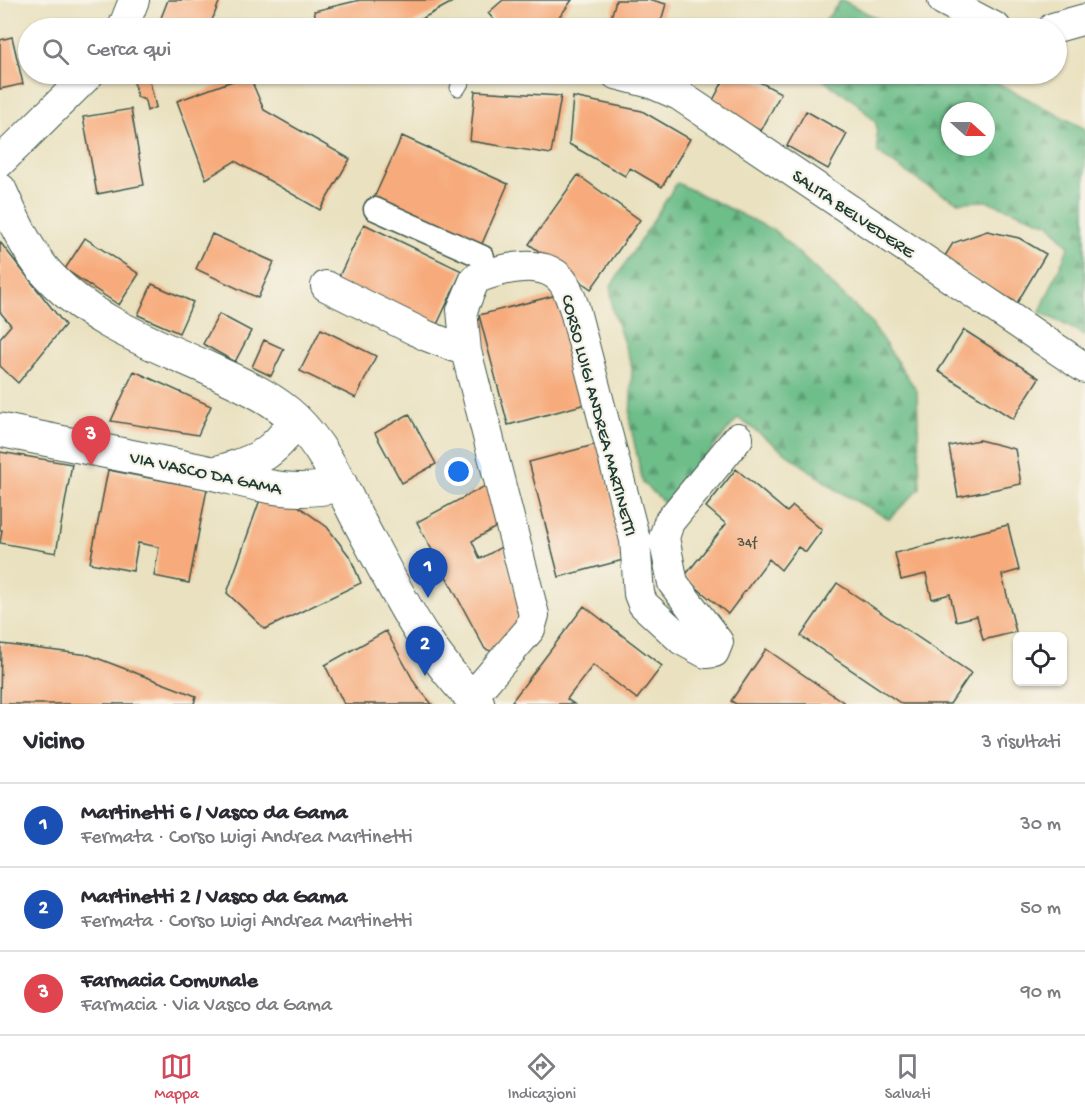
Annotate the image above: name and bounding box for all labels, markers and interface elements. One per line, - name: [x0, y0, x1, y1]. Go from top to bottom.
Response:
- search box: [18, 18, 1067, 84]
- icon: search: [39, 35, 72, 68]
- text: Cerca qui: [87, 38, 171, 64]
- north arrow: [941, 102, 995, 156]
- street label: SALITA BELVEDERE: [787, 166, 919, 264]
- street label: CORSO LUIGI ANDREA MARTINETTI: [555, 293, 640, 539]
- pin: 3: [72, 416, 110, 466]
- street label: VIA VASCO DA GAMA: [127, 448, 285, 501]
- your location: [444, 457, 473, 486]
- house number: 34f: [736, 534, 758, 552]
- pin: 1: [408, 548, 448, 598]
- pin: 2: [406, 626, 444, 676]
- map controls: [1013, 632, 1067, 686]
- button: locate: [1013, 632, 1067, 686]
- text: Vicino: [24, 728, 84, 759]
- text: 3 risultati: [982, 732, 1061, 755]
- text: Martinetti 6 / Vasco da Gama: [81, 801, 348, 827]
- text: 1: [39, 814, 48, 837]
- text: 30 m: [1020, 814, 1061, 837]
- text: Fermata · Corso Luigi Andrea Martinetti: [81, 827, 413, 850]
- text: Martinetti 2 / Vasco da Gama: [81, 885, 347, 911]
- text: 2: [39, 898, 48, 921]
- text: 50 m: [1020, 898, 1061, 921]
- text: Fermata · Corso Luigi Andrea Martinetti: [81, 911, 413, 934]
- text: Farmacia Comunale: [81, 969, 258, 995]
- text: 3: [38, 982, 49, 1005]
- text: 90 m: [1021, 982, 1061, 1005]
- text: Farmacia · Via Vasco da Gama: [81, 995, 332, 1018]
- tab: Mappa: [154, 1050, 199, 1105]
- tab: Indicazioni: [508, 1050, 576, 1105]
- tab: Salvati: [885, 1050, 931, 1105]

